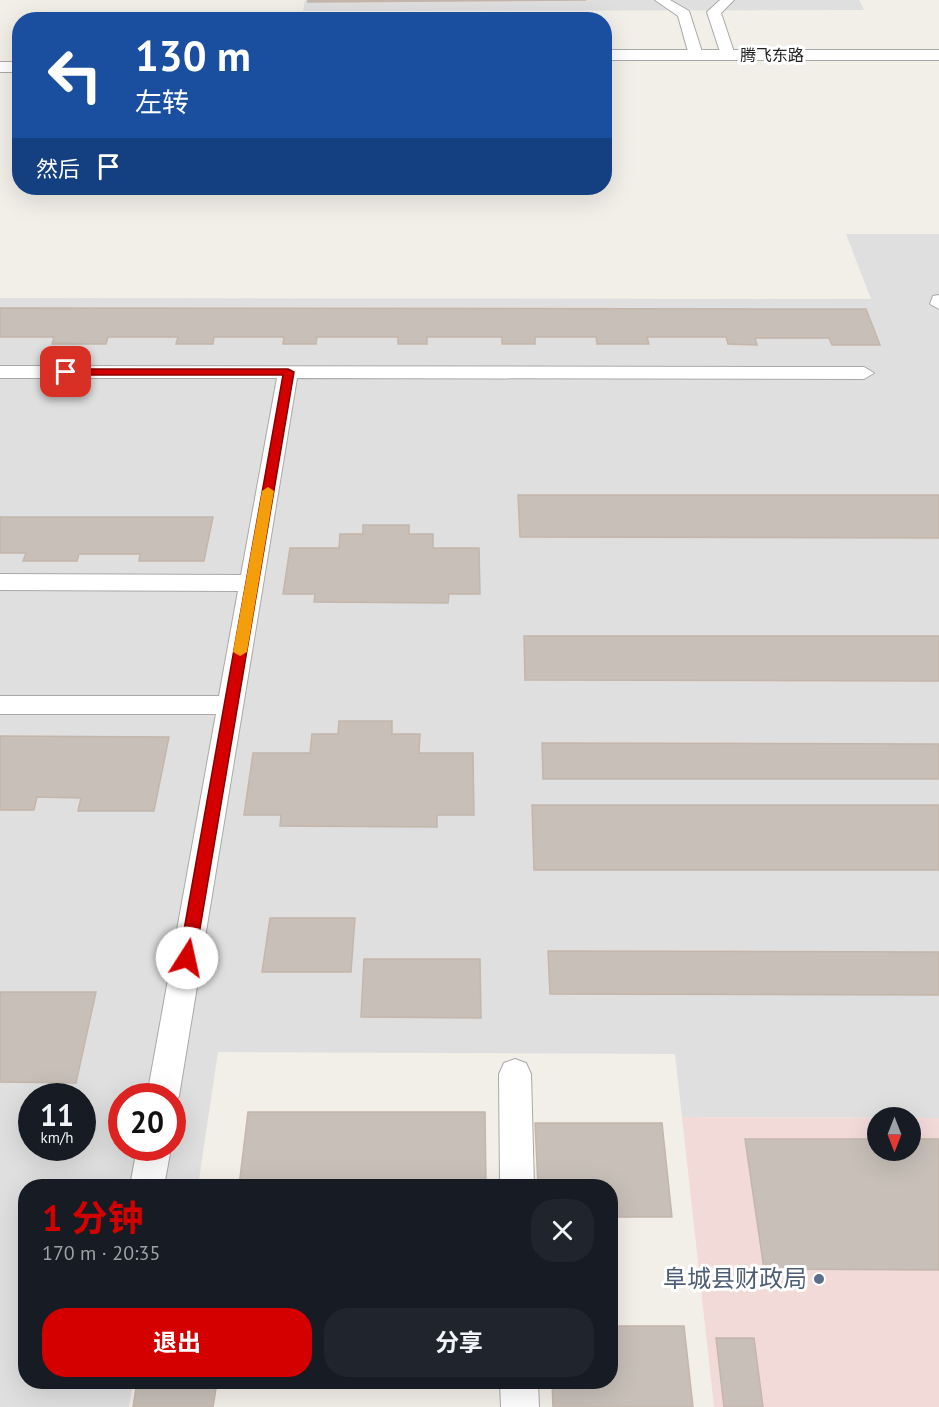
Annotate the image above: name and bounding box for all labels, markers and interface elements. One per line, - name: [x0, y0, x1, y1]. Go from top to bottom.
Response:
- text: 130 m: [135, 28, 251, 83]
- icon: left: [36, 36, 114, 114]
- street label: 腾飞东路: [740, 45, 804, 65]
- text: 左转: [135, 85, 189, 119]
- icon: arrive: [92, 150, 125, 183]
- text: 然后: [36, 155, 80, 183]
- pin: [40, 346, 91, 397]
- icon: arrive: [49, 355, 82, 388]
- position arrow: [155, 926, 219, 990]
- speed limit sign: 20: [108, 1083, 186, 1161]
- text: 11: [40, 1095, 74, 1134]
- north arrow: [867, 1107, 921, 1161]
- map controls: [867, 1107, 921, 1161]
- text: km/h: [41, 1128, 73, 1147]
- text: 1 分钟: [42, 1194, 144, 1241]
- button: close: [531, 1199, 594, 1262]
- text: 170 m · 20:35: [42, 1240, 160, 1266]
- place label: 阜城县财政局: [663, 1263, 807, 1294]
- marker: 阜城县财政局: [812, 1272, 826, 1286]
- button: 退出: [42, 1308, 312, 1377]
- button: 分享: [324, 1308, 594, 1377]

